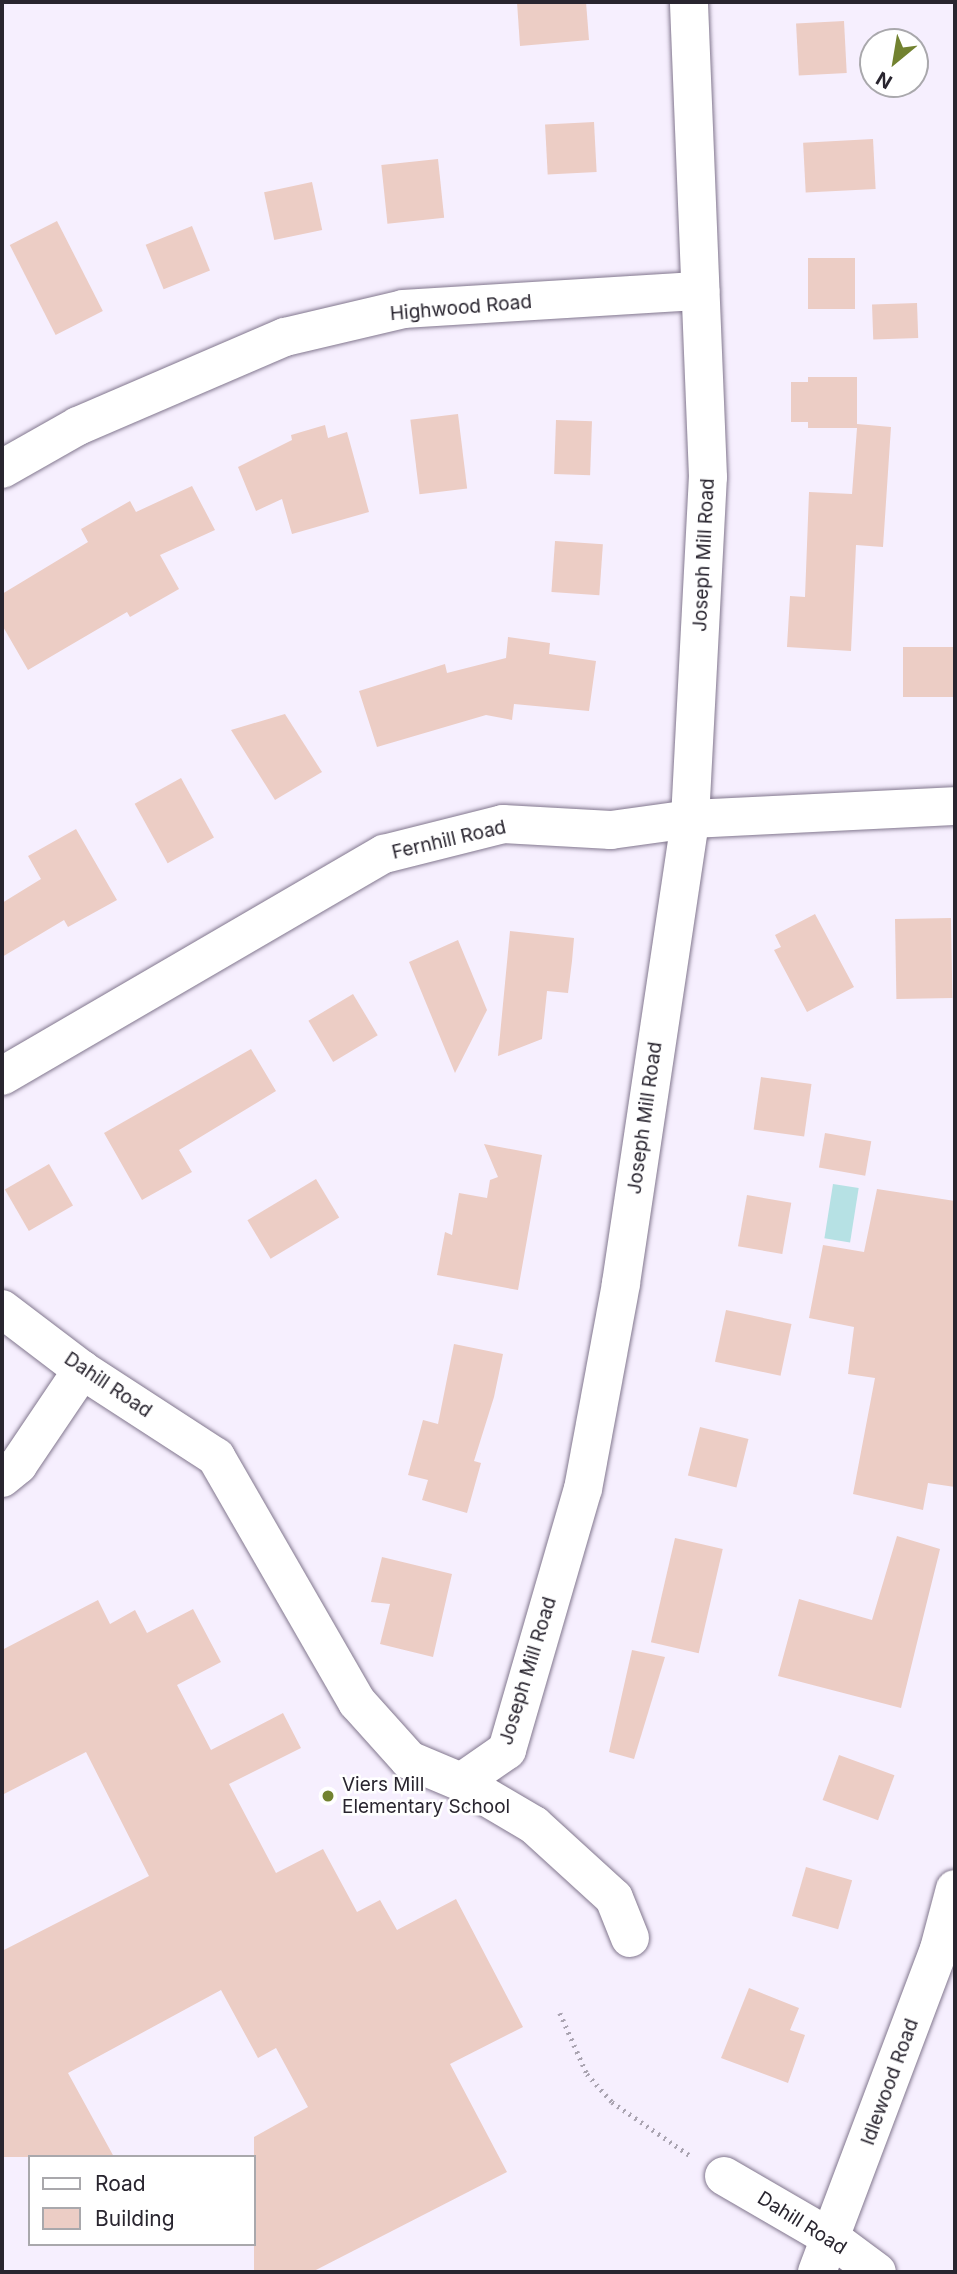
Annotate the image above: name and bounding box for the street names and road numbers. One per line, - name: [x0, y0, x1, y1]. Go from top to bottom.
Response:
- street label: Highwood Road: [389, 290, 533, 326]
- street label: Joseph Mill Road: [689, 478, 719, 632]
- street label: Fernhill Road: [390, 816, 508, 864]
- street label: Joseph Mill Road: [623, 1040, 667, 1196]
- street label: Dahill Road: [60, 1347, 156, 1423]
- street label: Joseph Mill Road: [495, 1594, 561, 1748]
- street label: Idlewood Road: [857, 2016, 923, 2148]
- street label: Dahill Road: [753, 2187, 851, 2259]

